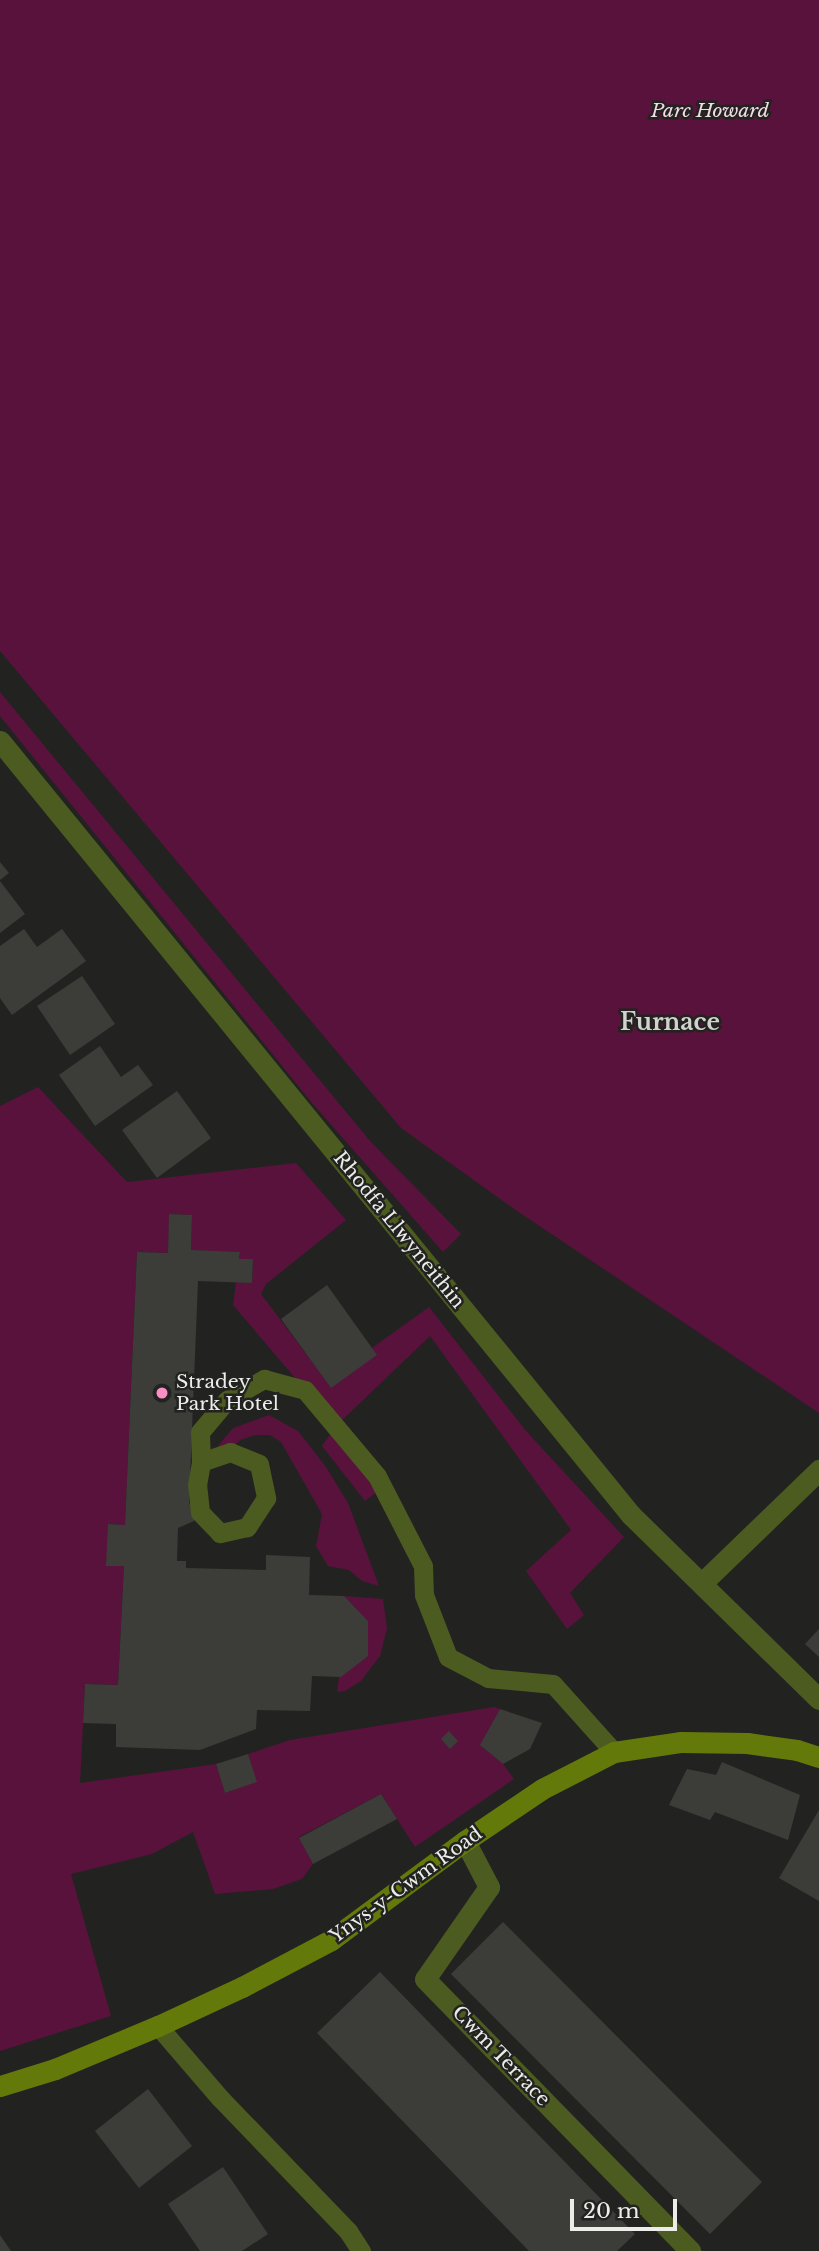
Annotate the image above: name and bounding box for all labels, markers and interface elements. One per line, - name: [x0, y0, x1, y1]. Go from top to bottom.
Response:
- park label: Parc Howard: [651, 100, 769, 122]
- district label: Furnace: [620, 1008, 720, 1036]
- street label: Rhodfa Llwyneithin: [329, 1147, 469, 1313]
- place label: Stradey Park Hotel: [176, 1371, 279, 1415]
- marker: Stradey Park Hotel: [154, 1385, 170, 1401]
- street label: Ynys-y-Cwm Road: [325, 1822, 487, 1948]
- street label: Cwm Terrace: [447, 2001, 555, 2111]
- scale bar: [574, 2184, 681, 2228]
- text: 20 m: [583, 2198, 640, 2224]

